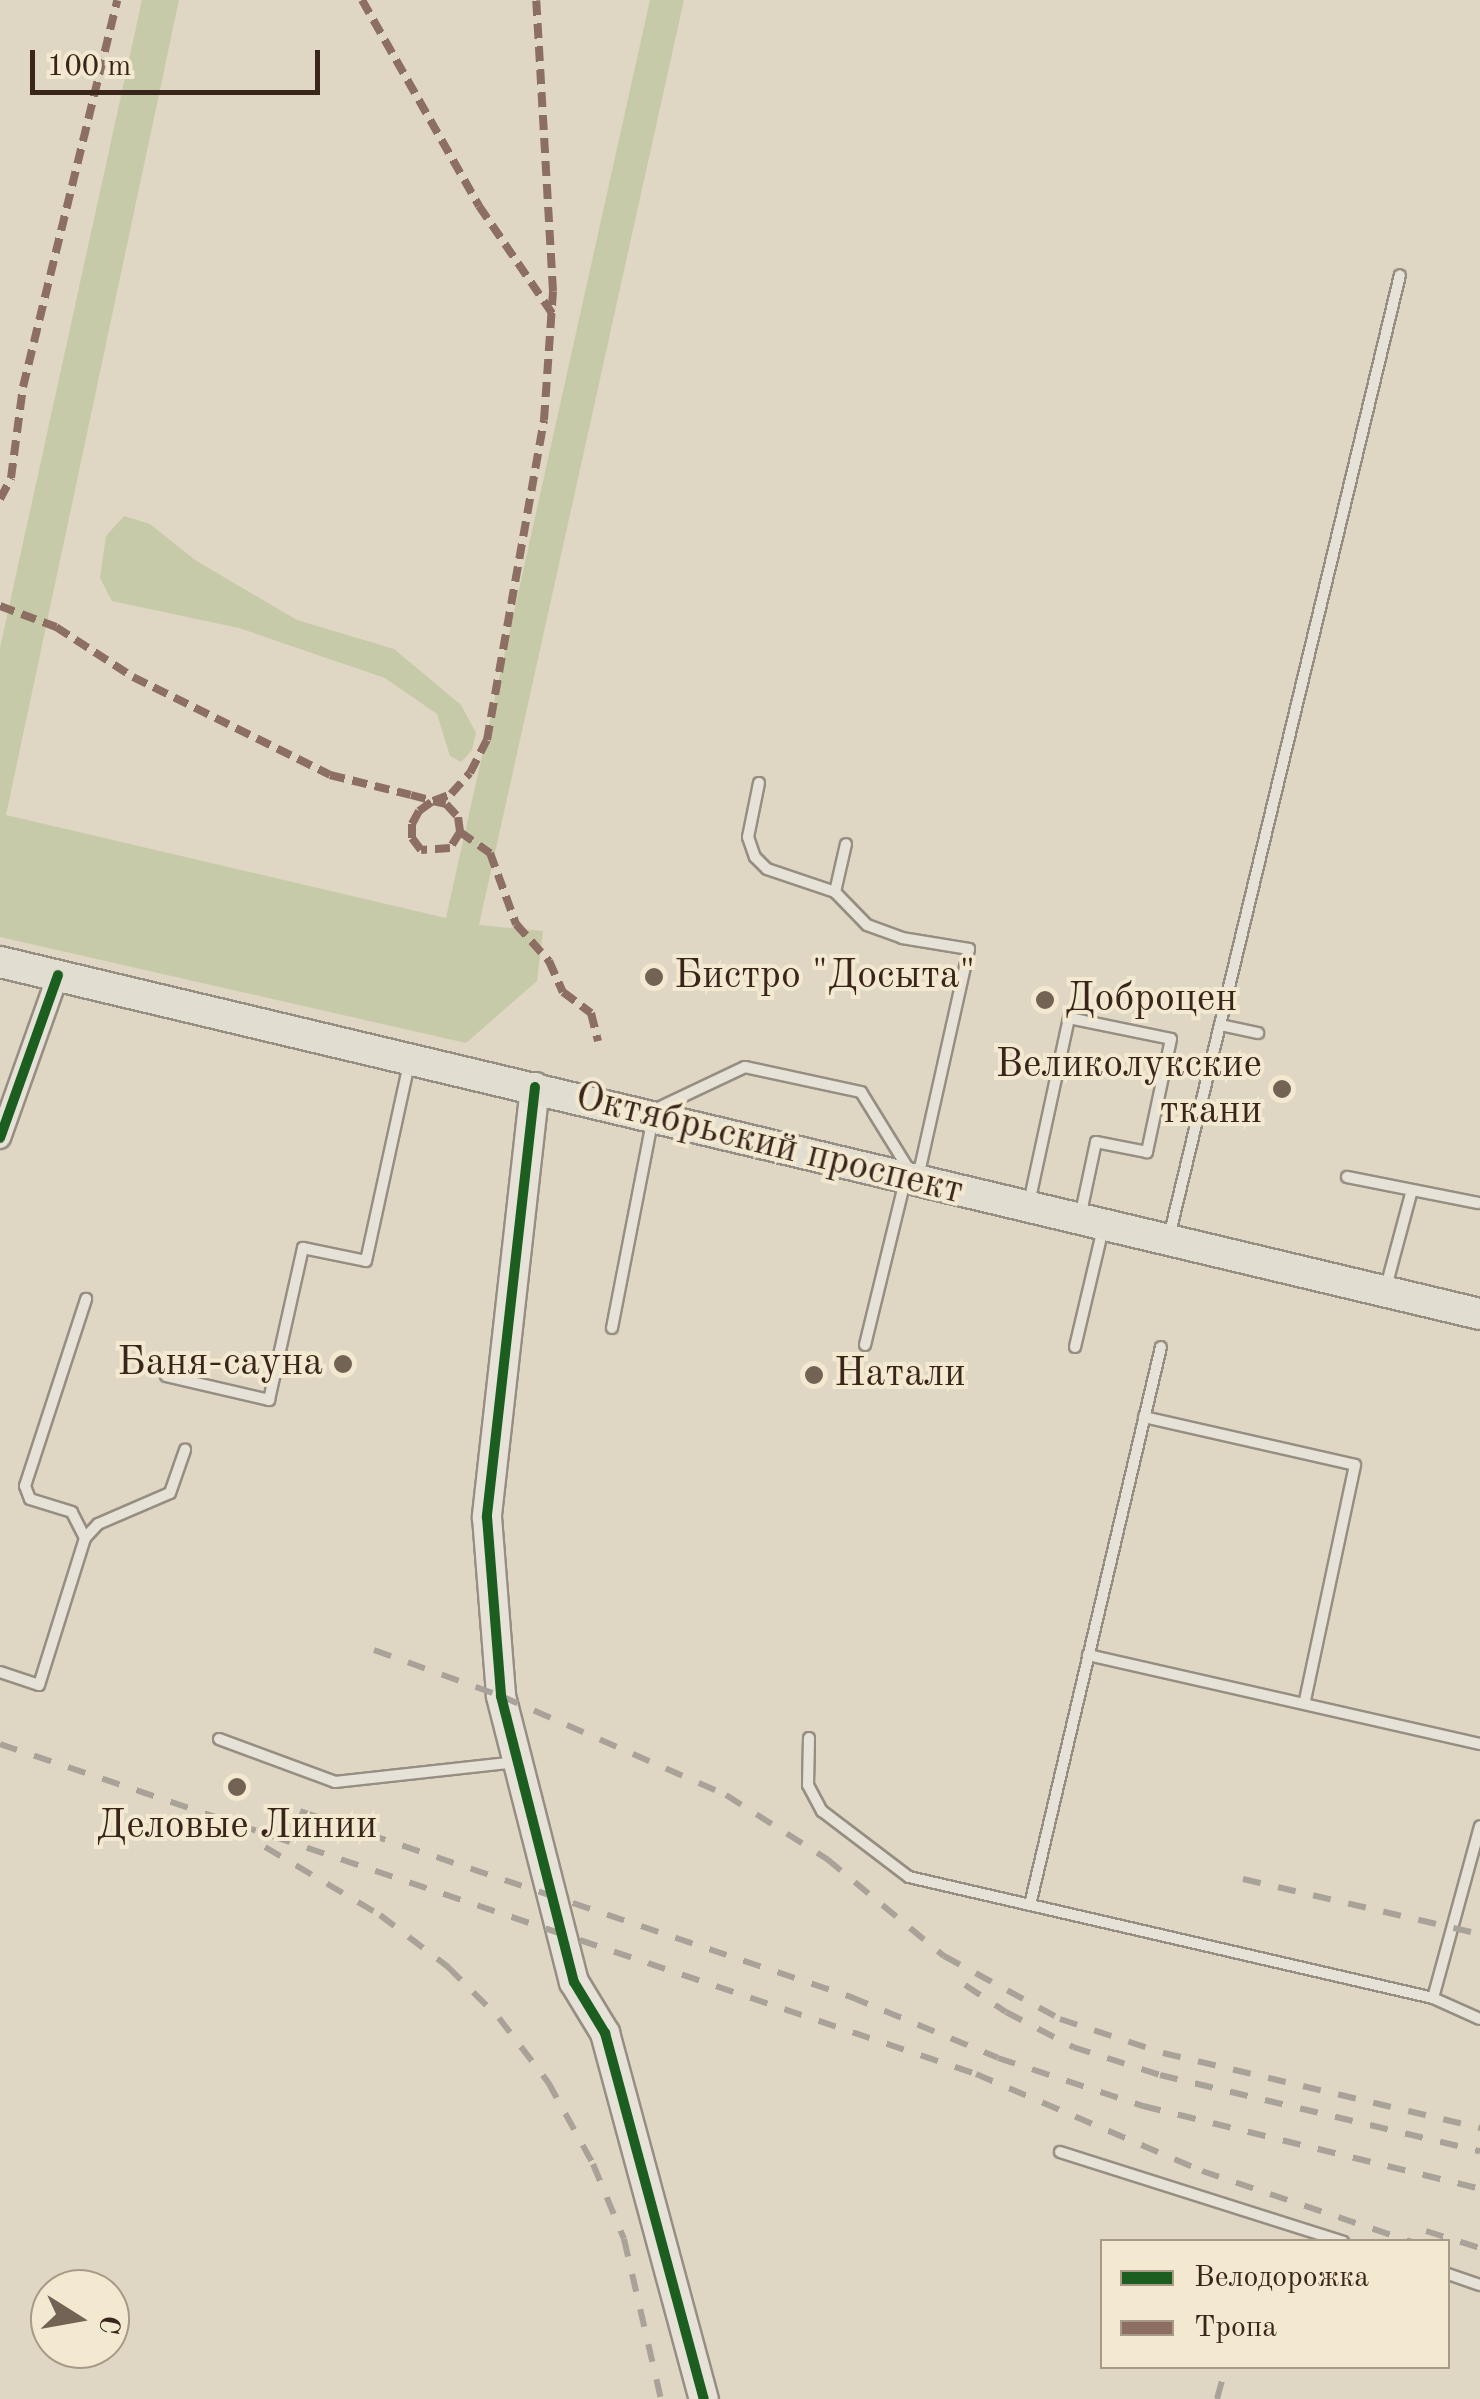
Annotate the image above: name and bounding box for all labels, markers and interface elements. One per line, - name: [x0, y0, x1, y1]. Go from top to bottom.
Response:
- scale bar: [35, 30, 325, 92]
- text: 100 m: [47, 52, 131, 82]
- place label: Бистро "Досыта": [674, 953, 975, 1001]
- marker: Бистро "Досыта": [643, 966, 665, 988]
- place label: Доброцен: [1065, 976, 1237, 1024]
- marker: Доброцен: [1034, 989, 1056, 1011]
- place label: Великолукские ткани: [996, 1042, 1262, 1136]
- street label: Октябрьский проспект: [570, 1074, 968, 1216]
- marker: Великолукские ткани: [1271, 1078, 1293, 1100]
- place label: Баня-сауна: [117, 1340, 323, 1388]
- place label: Натали: [834, 1351, 966, 1399]
- marker: Баня-сауна: [332, 1353, 354, 1375]
- marker: Натали: [803, 1364, 825, 1386]
- marker: Деловые Линии: [226, 1776, 248, 1798]
- place label: Деловые Линии: [97, 1803, 377, 1851]
- legend: [1100, 2239, 1450, 2369]
- text: Велодорожка: [1194, 2263, 1369, 2293]
- north arrow: [30, 2269, 130, 2369]
- text: С: [92, 2313, 123, 2336]
- text: Тропа: [1194, 2313, 1277, 2343]

